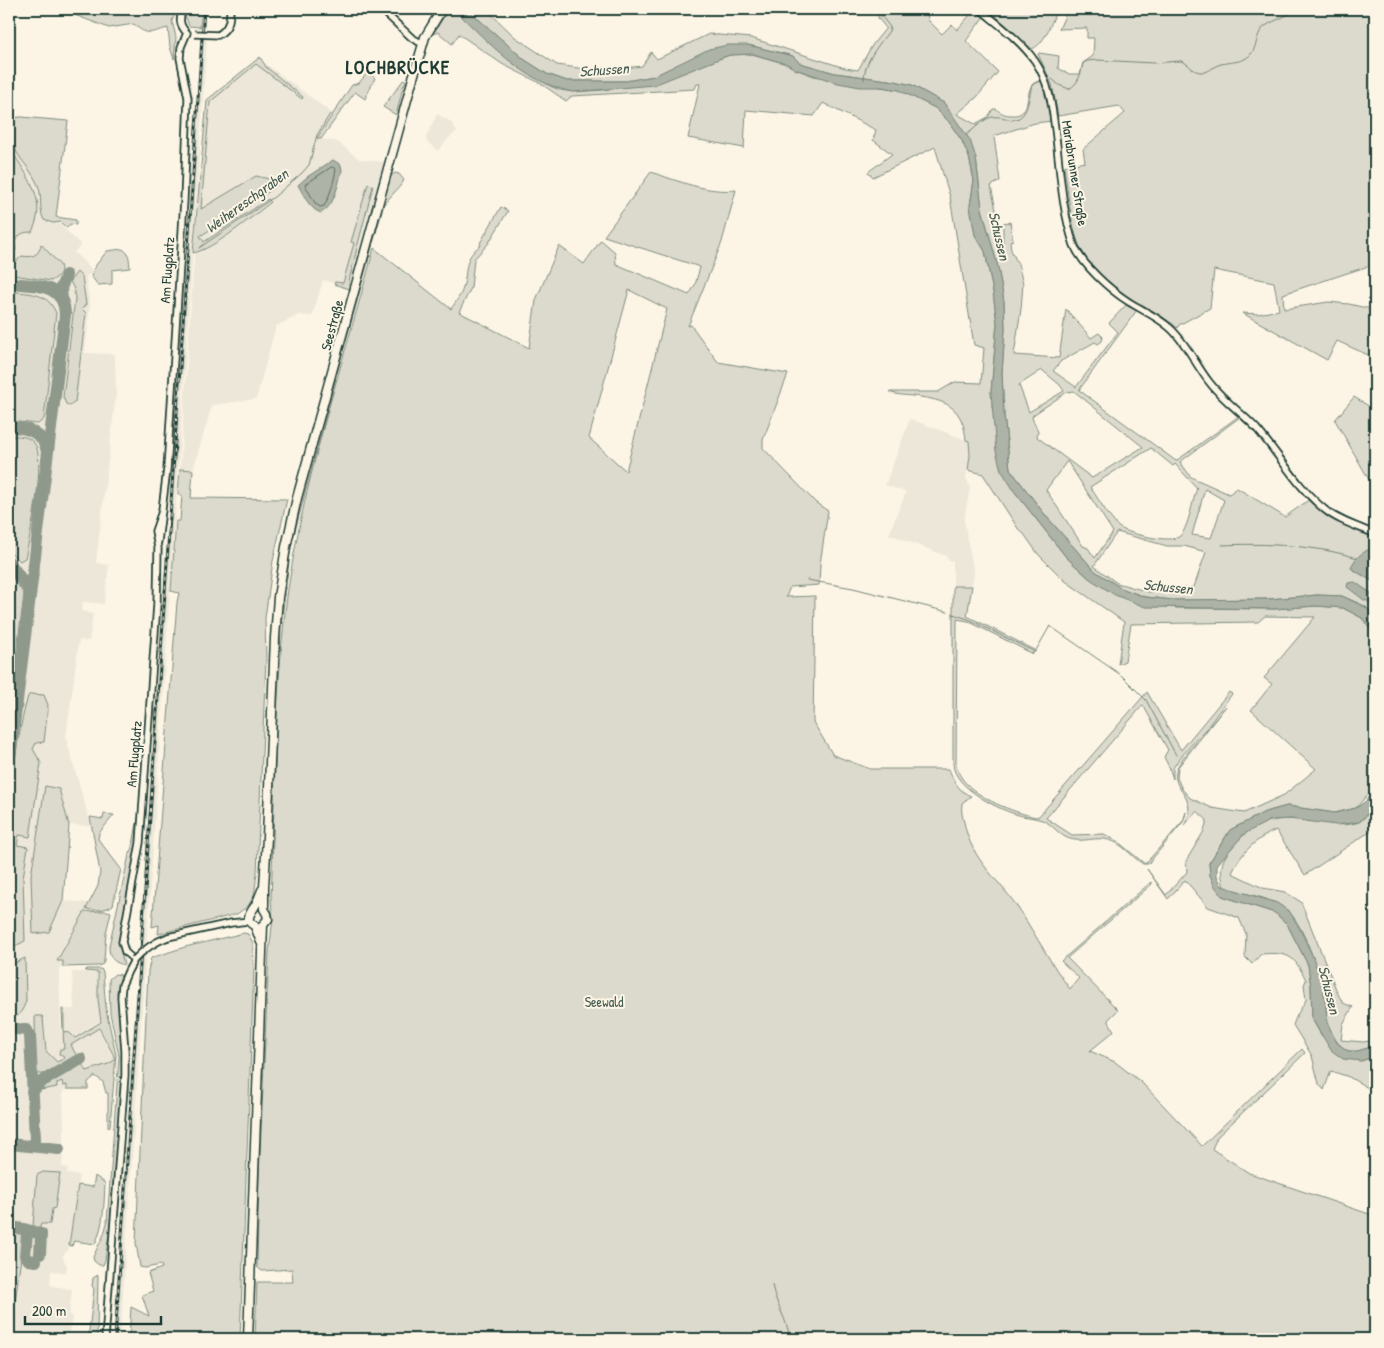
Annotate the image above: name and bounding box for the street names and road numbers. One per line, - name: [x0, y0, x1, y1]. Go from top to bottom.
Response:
- street label: Mariabrunner Straße: [1057, 119, 1093, 228]
- street label: Am Flugplatz: [155, 236, 179, 304]
- street label: Seestraße: [316, 297, 348, 353]
- street label: Am Flugplatz: [121, 720, 147, 788]

